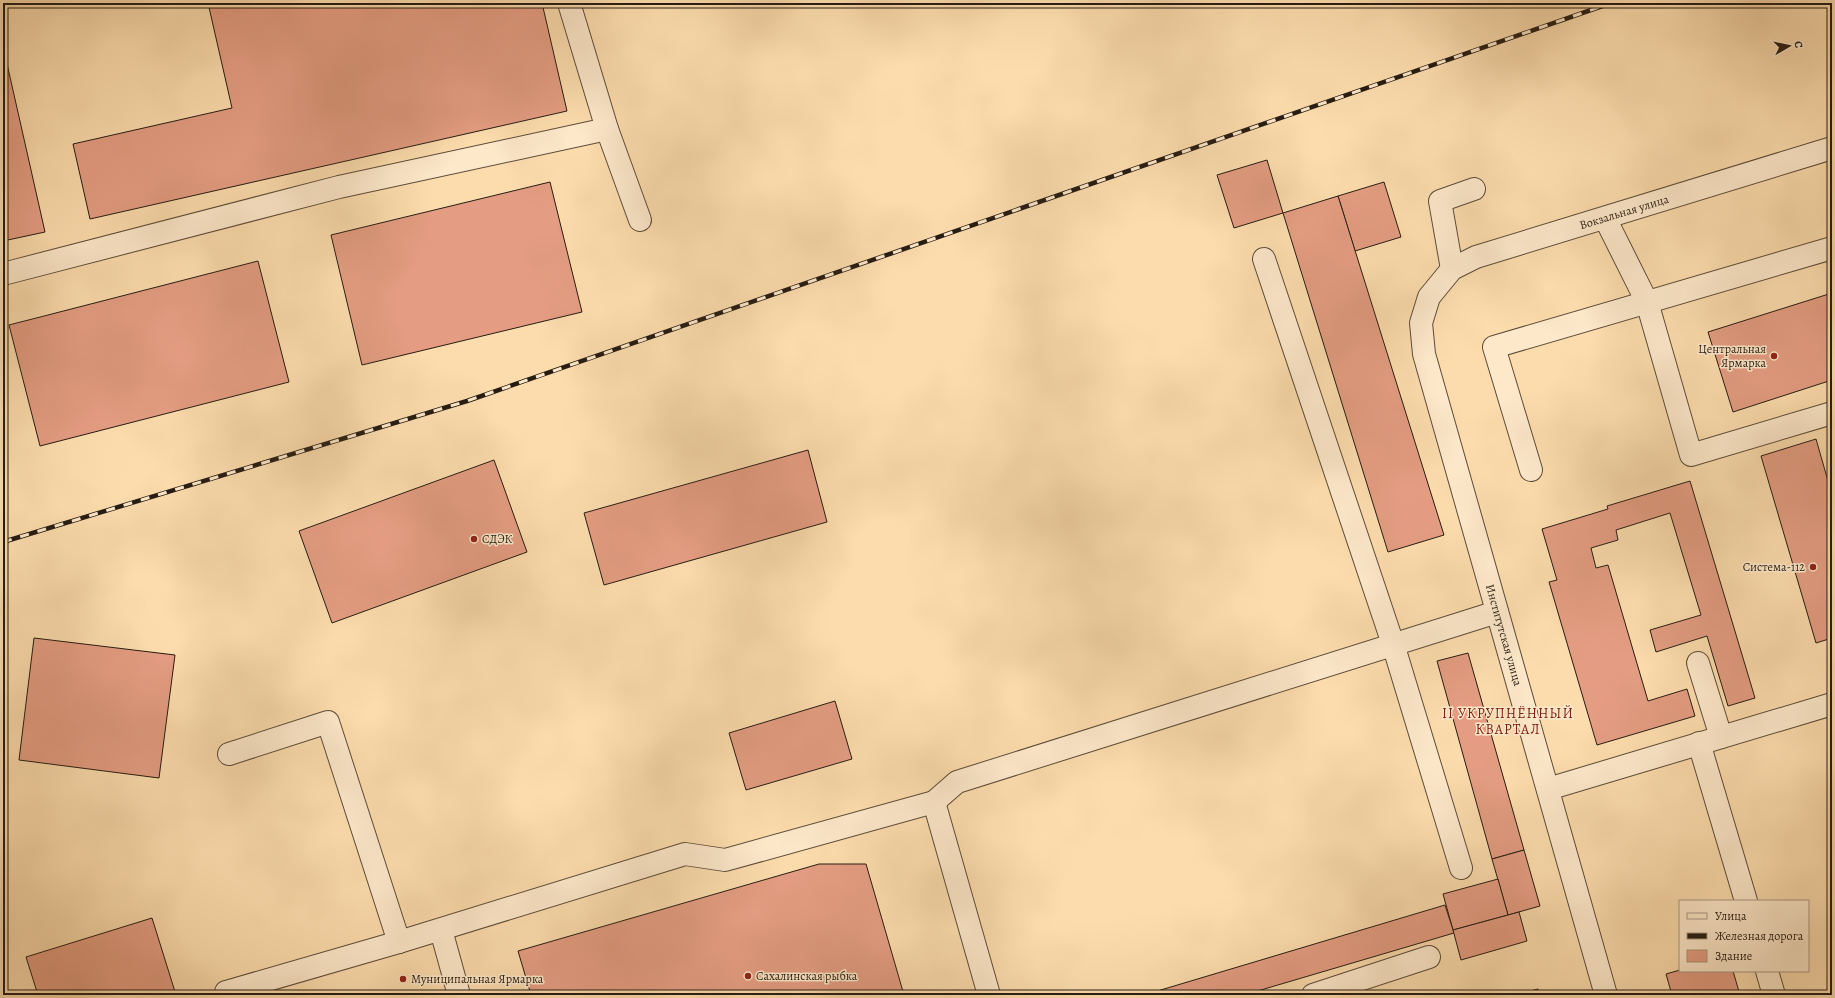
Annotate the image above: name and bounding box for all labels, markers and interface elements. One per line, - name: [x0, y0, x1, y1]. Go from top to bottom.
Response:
- north arrow: [1769, 26, 1809, 66]
- text: С: [1790, 40, 1806, 49]
- street label: Вокзальная улица: [1577, 191, 1671, 233]
- place label: Центральная Ярмарка: [1698, 341, 1766, 371]
- marker: Центральная Ярмарка: [1769, 351, 1779, 361]
- place label: СДЭК: [482, 531, 513, 547]
- marker: СДЭК: [469, 534, 479, 544]
- place label: Система-112: [1743, 559, 1805, 575]
- marker: Система-112: [1808, 562, 1818, 572]
- street label: Институтская улица: [1482, 582, 1526, 688]
- district label: II УКРУПНЁННЫЙ КВАРТАЛ: [1442, 704, 1574, 739]
- legend: [1679, 900, 1809, 972]
- text: Улица: [1715, 908, 1747, 924]
- text: Железная дорога: [1715, 928, 1804, 944]
- text: Здание: [1715, 948, 1752, 964]
- place label: Сахалинская рыбка: [756, 968, 858, 984]
- place label: Муниципальная Ярмарка: [411, 971, 544, 987]
- marker: Сахалинская рыбка: [743, 971, 753, 981]
- marker: Муниципальная Ярмарка: [398, 974, 408, 984]

